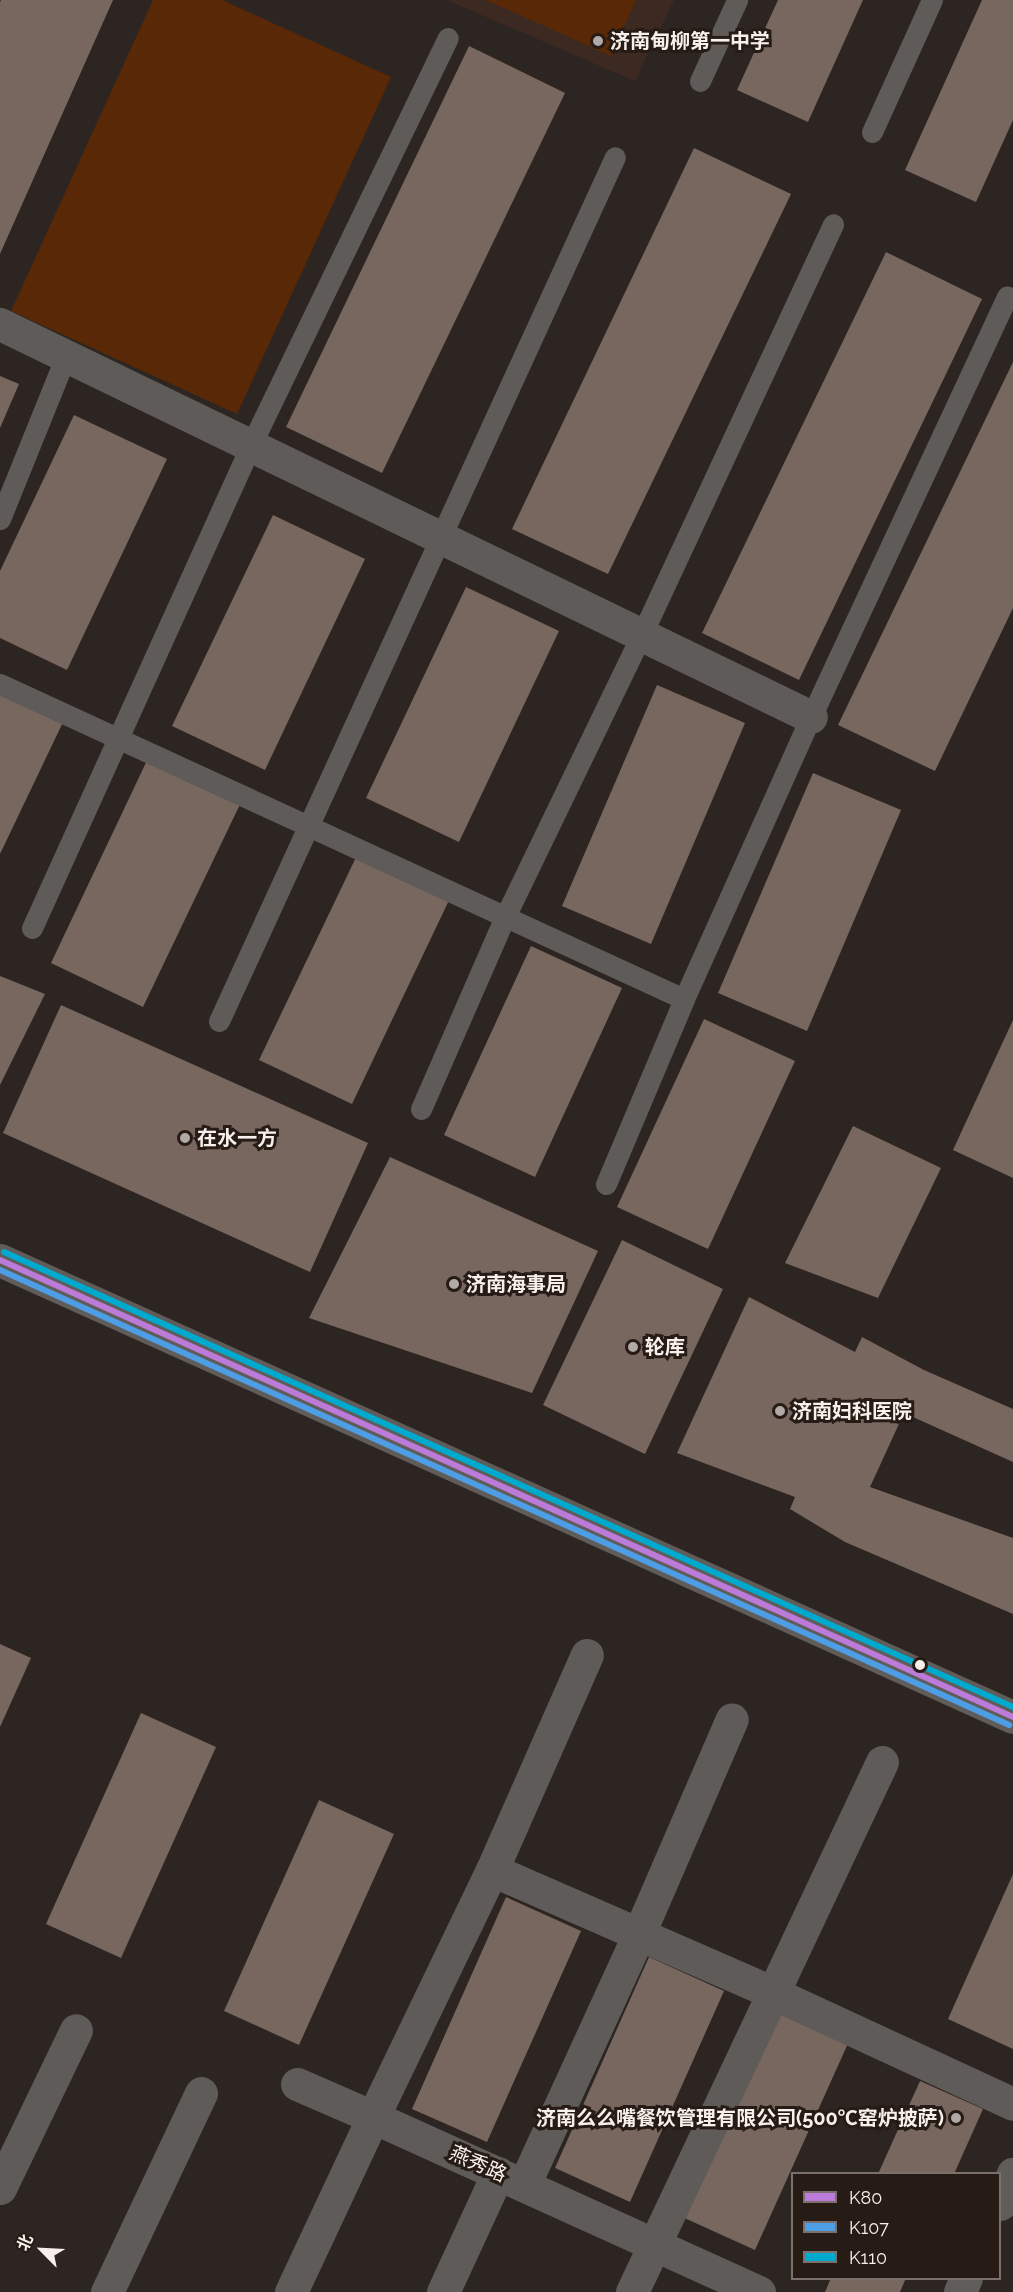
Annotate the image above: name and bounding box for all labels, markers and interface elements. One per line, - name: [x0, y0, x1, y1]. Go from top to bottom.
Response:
- place label: 济南甸柳第一中学: [610, 29, 770, 53]
- marker: 济南甸柳第一中学: [591, 34, 605, 48]
- place label: 在水一方: [197, 1126, 277, 1150]
- marker: 在水一方: [178, 1131, 192, 1145]
- place label: 济南海事局: [466, 1272, 566, 1296]
- marker: 济南海事局: [447, 1277, 461, 1291]
- place label: 轮库: [645, 1335, 685, 1359]
- marker: 轮库: [626, 1340, 640, 1354]
- place label: 济南妇科医院: [792, 1399, 912, 1423]
- marker: 济南妇科医院: [773, 1404, 787, 1418]
- unlabelled marker: [914, 1659, 926, 1671]
- place label: 济南么么嘴餐饮管理有限公司(500℃窑炉披萨): [536, 2106, 944, 2130]
- marker: 济南么么嘴餐饮管理有限公司(500℃窑炉披萨): [949, 2111, 963, 2125]
- street label: 燕秀路: [446, 2141, 510, 2187]
- legend: [791, 2172, 1001, 2280]
- text: K80: [849, 2187, 882, 2208]
- text: K107: [849, 2217, 889, 2238]
- north arrow: [12, 2220, 72, 2280]
- text: 北: [13, 2231, 37, 2254]
- text: K110: [849, 2247, 887, 2268]

